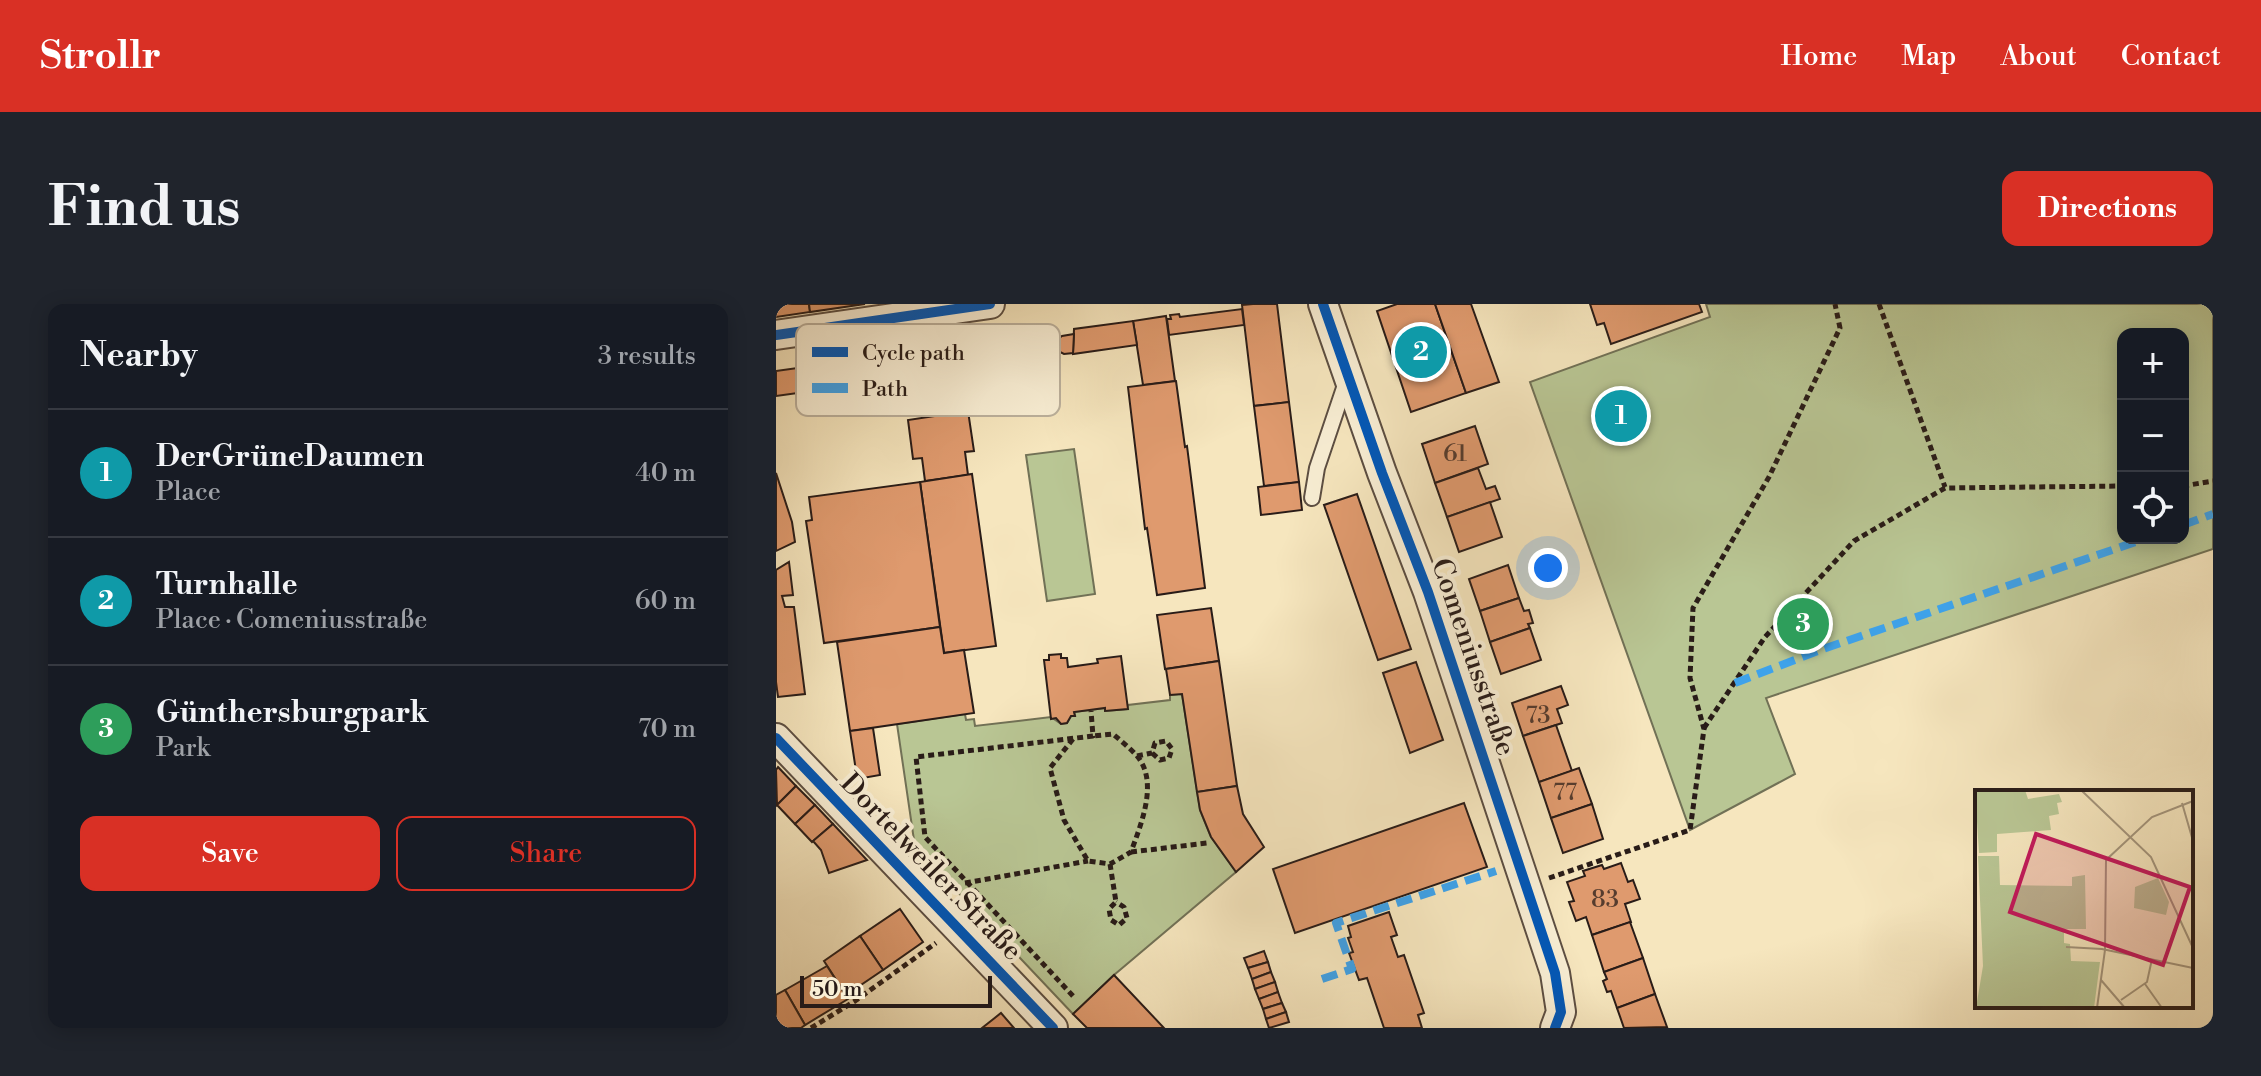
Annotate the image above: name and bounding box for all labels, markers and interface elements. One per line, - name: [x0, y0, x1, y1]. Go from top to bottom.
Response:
- text: Strollr: [40, 33, 161, 80]
- text: Home: [1781, 39, 1857, 74]
- text: Map: [1901, 39, 1956, 74]
- text: About: [2000, 39, 2077, 74]
- text: Contact: [2121, 39, 2221, 74]
- button: Directions: [2002, 171, 2213, 246]
- text: Find us: [48, 173, 241, 243]
- pin: 2: [1395, 322, 1447, 382]
- legend: [796, 324, 1060, 416]
- map controls: [2117, 328, 2189, 544]
- button: +: [2117, 328, 2189, 400]
- text: Nearby: [80, 335, 198, 377]
- text: 3 results: [598, 340, 696, 372]
- text: Cycle path: [862, 340, 965, 367]
- text: Path: [862, 376, 908, 403]
- pin: 1: [1595, 386, 1647, 446]
- button: −: [2117, 400, 2189, 472]
- text: DerGrüneDaumen: [156, 438, 424, 476]
- house number: 61: [1443, 439, 1468, 469]
- text: 1: [100, 457, 112, 489]
- text: 40 m: [635, 457, 696, 489]
- button: locate: [2117, 472, 2189, 544]
- text: Place: [156, 476, 221, 508]
- your location: [1528, 548, 1568, 588]
- street label: Comeniusstraße: [1423, 554, 1523, 760]
- text: Turnhalle: [156, 566, 298, 604]
- text: 2: [98, 585, 114, 617]
- text: 60 m: [635, 585, 696, 617]
- pin: 3: [1777, 594, 1829, 654]
- text: Place · Comeniusstraße: [156, 604, 427, 636]
- text: Günthersburgpark: [156, 694, 428, 732]
- house number: 73: [1525, 701, 1551, 731]
- text: 3: [98, 713, 114, 745]
- text: 70 m: [638, 713, 696, 745]
- text: Park: [156, 732, 210, 764]
- street label: Dortelweiler Straße: [833, 766, 1029, 968]
- house number: 77: [1553, 778, 1577, 808]
- inset map: [1975, 790, 2193, 1008]
- button: Save: [80, 816, 380, 891]
- button: Share: [396, 816, 696, 891]
- house number: 83: [1591, 885, 1619, 915]
- scale bar: [800, 972, 992, 1008]
- text: 50 m: [812, 976, 863, 1003]

